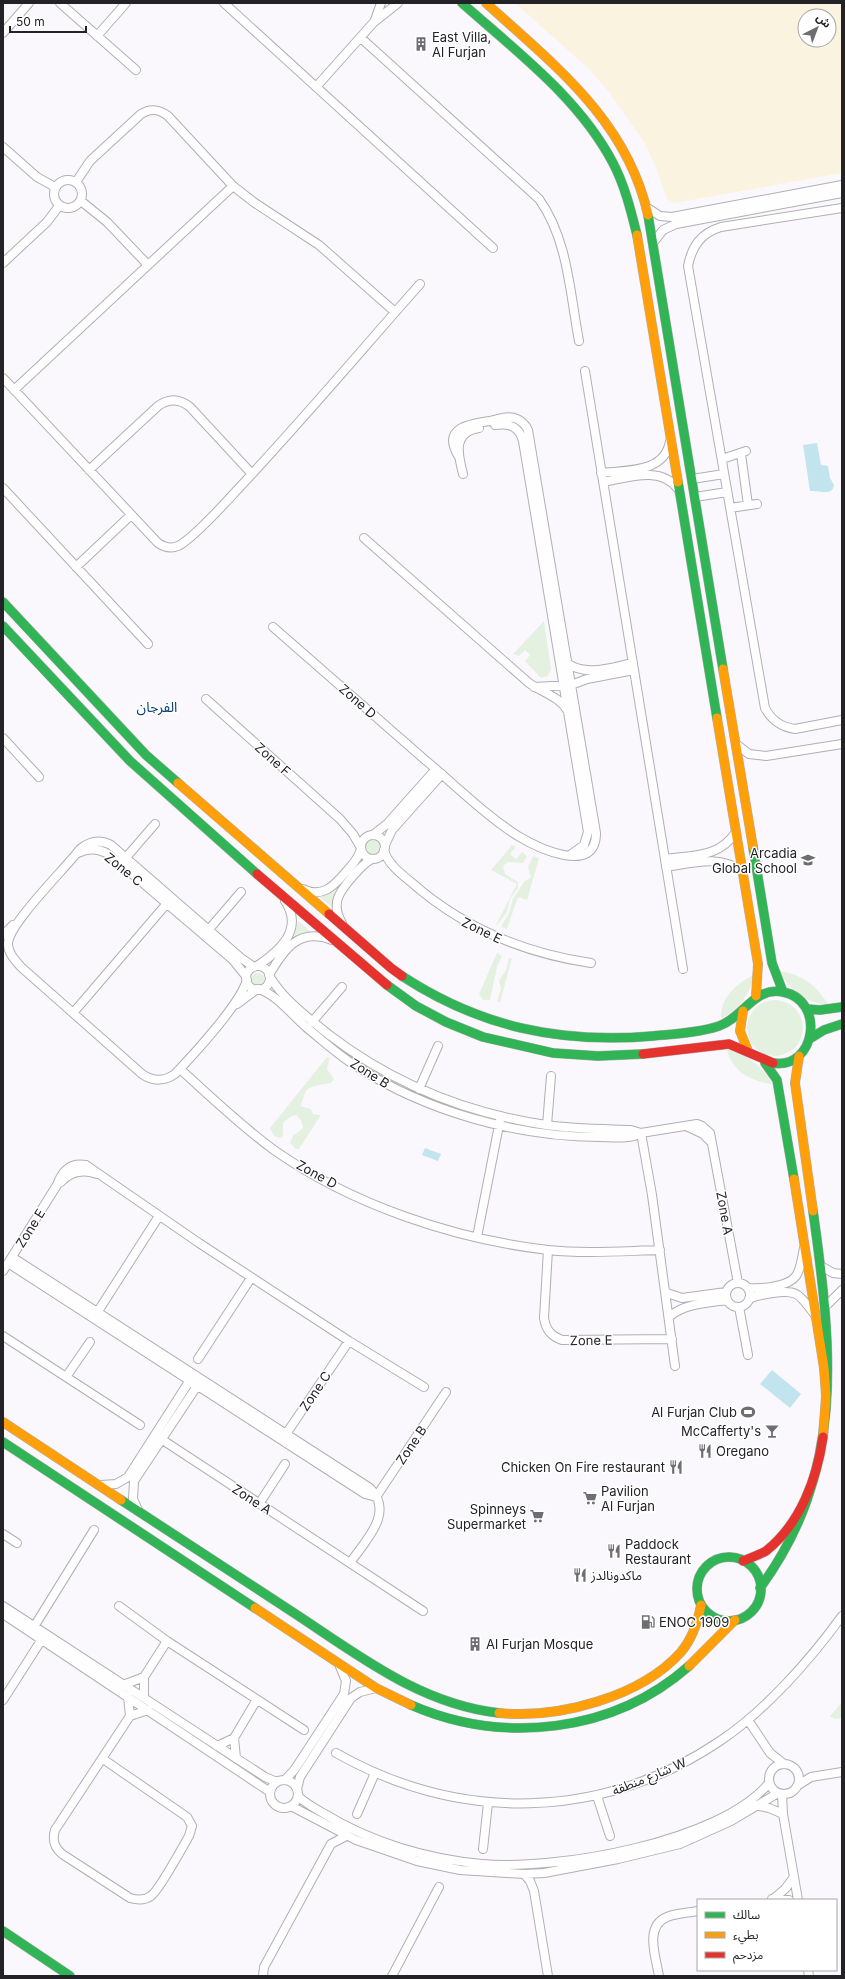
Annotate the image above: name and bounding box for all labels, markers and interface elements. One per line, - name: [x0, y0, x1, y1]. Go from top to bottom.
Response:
- scale bar: [10, 8, 86, 34]
- north arrow: [797, 8, 837, 48]
- text: ش: [813, 10, 834, 31]
- text: 50 m: [16, 14, 45, 29]
- place label: East Villa, Al Furjan: [432, 29, 491, 60]
- building icon: East Villa, Al Furjan: [413, 36, 429, 52]
- street label: Zone D: [336, 680, 380, 722]
- district label: الفرجان: [137, 698, 177, 716]
- street label: Zone F: [252, 739, 294, 779]
- place label: Arcadia Global School: [712, 845, 797, 876]
- street label: Zone C: [102, 849, 146, 889]
- school or university icon: Arcadia Global School: [800, 852, 816, 868]
- street label: Zone E: [459, 913, 505, 947]
- street label: Zone B: [347, 1055, 393, 1091]
- street label: Zone D: [294, 1156, 340, 1192]
- street label: Zone A: [713, 1190, 737, 1236]
- street label: Zone E: [12, 1206, 48, 1250]
- street label: Zone E: [570, 1332, 612, 1348]
- street label: Zone C: [296, 1368, 334, 1414]
- place label: Al Furjan Club: [651, 1404, 737, 1420]
- sports icon: Al Furjan Club: [740, 1404, 756, 1420]
- street label: Zone B: [392, 1423, 430, 1467]
- place label: McCafferty's: [681, 1423, 761, 1439]
- bar icon: McCafferty's: [764, 1423, 780, 1439]
- restaurant icon: Oregano: [697, 1443, 713, 1459]
- place label: Oregano: [716, 1443, 769, 1459]
- place label: Chicken On Fire restaurant: [501, 1459, 665, 1475]
- restaurant icon: Chicken On Fire restaurant: [668, 1459, 684, 1475]
- street label: Zone A: [229, 1480, 275, 1518]
- place label: Pavilion Al Furjan: [601, 1483, 655, 1514]
- supermarket icon: Pavilion Al Furjan: [582, 1490, 598, 1506]
- place label: Spinneys Supermarket: [447, 1501, 526, 1532]
- supermarket icon: Spinneys Supermarket: [529, 1508, 545, 1524]
- place label: Paddock Restaurant: [625, 1536, 691, 1567]
- restaurant icon: Paddock Restaurant: [606, 1543, 622, 1559]
- restaurant icon: ماكدونالدز: [572, 1567, 588, 1583]
- place label: ماكدونالدز: [590, 1567, 642, 1583]
- fuel station icon: ENOC 1909: [640, 1614, 656, 1630]
- place label: ENOC 1909: [659, 1614, 729, 1630]
- building icon: Al Furjan Mosque: [467, 1636, 483, 1652]
- place label: Al Furjan Mosque: [486, 1636, 593, 1652]
- street label: شارع منطقة W: [610, 1754, 690, 1801]
- legend: [697, 1899, 837, 1971]
- text: سالك: [733, 1907, 760, 1922]
- text: بطيء: [733, 1927, 759, 1945]
- text: مزدحم: [733, 1947, 763, 1964]

